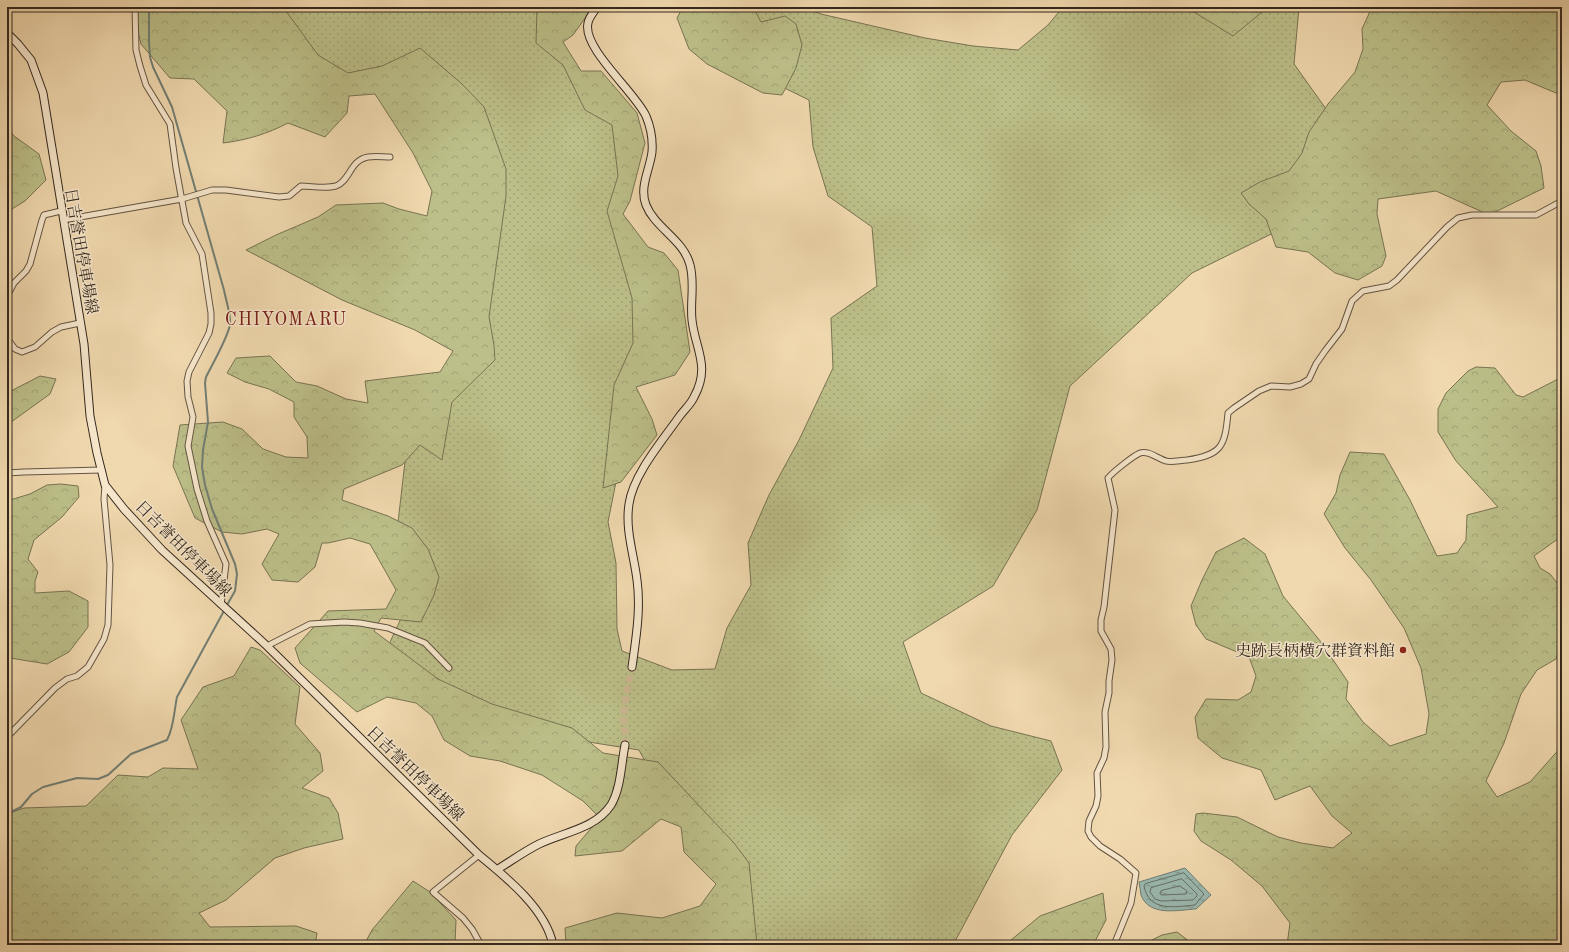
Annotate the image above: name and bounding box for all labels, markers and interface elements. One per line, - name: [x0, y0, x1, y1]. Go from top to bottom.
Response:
- street label: 日吉誉田停車場線: [61, 187, 101, 316]
- district label: CHIYOMARU: [225, 311, 347, 329]
- street label: 日吉誉田停車場線: [132, 497, 235, 600]
- place label: 史跡長柄横穴群資料館: [1235, 642, 1395, 660]
- marker: 史跡長柄横穴群資料館: [1398, 645, 1408, 655]
- street label: 日吉誉田停車場線: [363, 723, 468, 825]

